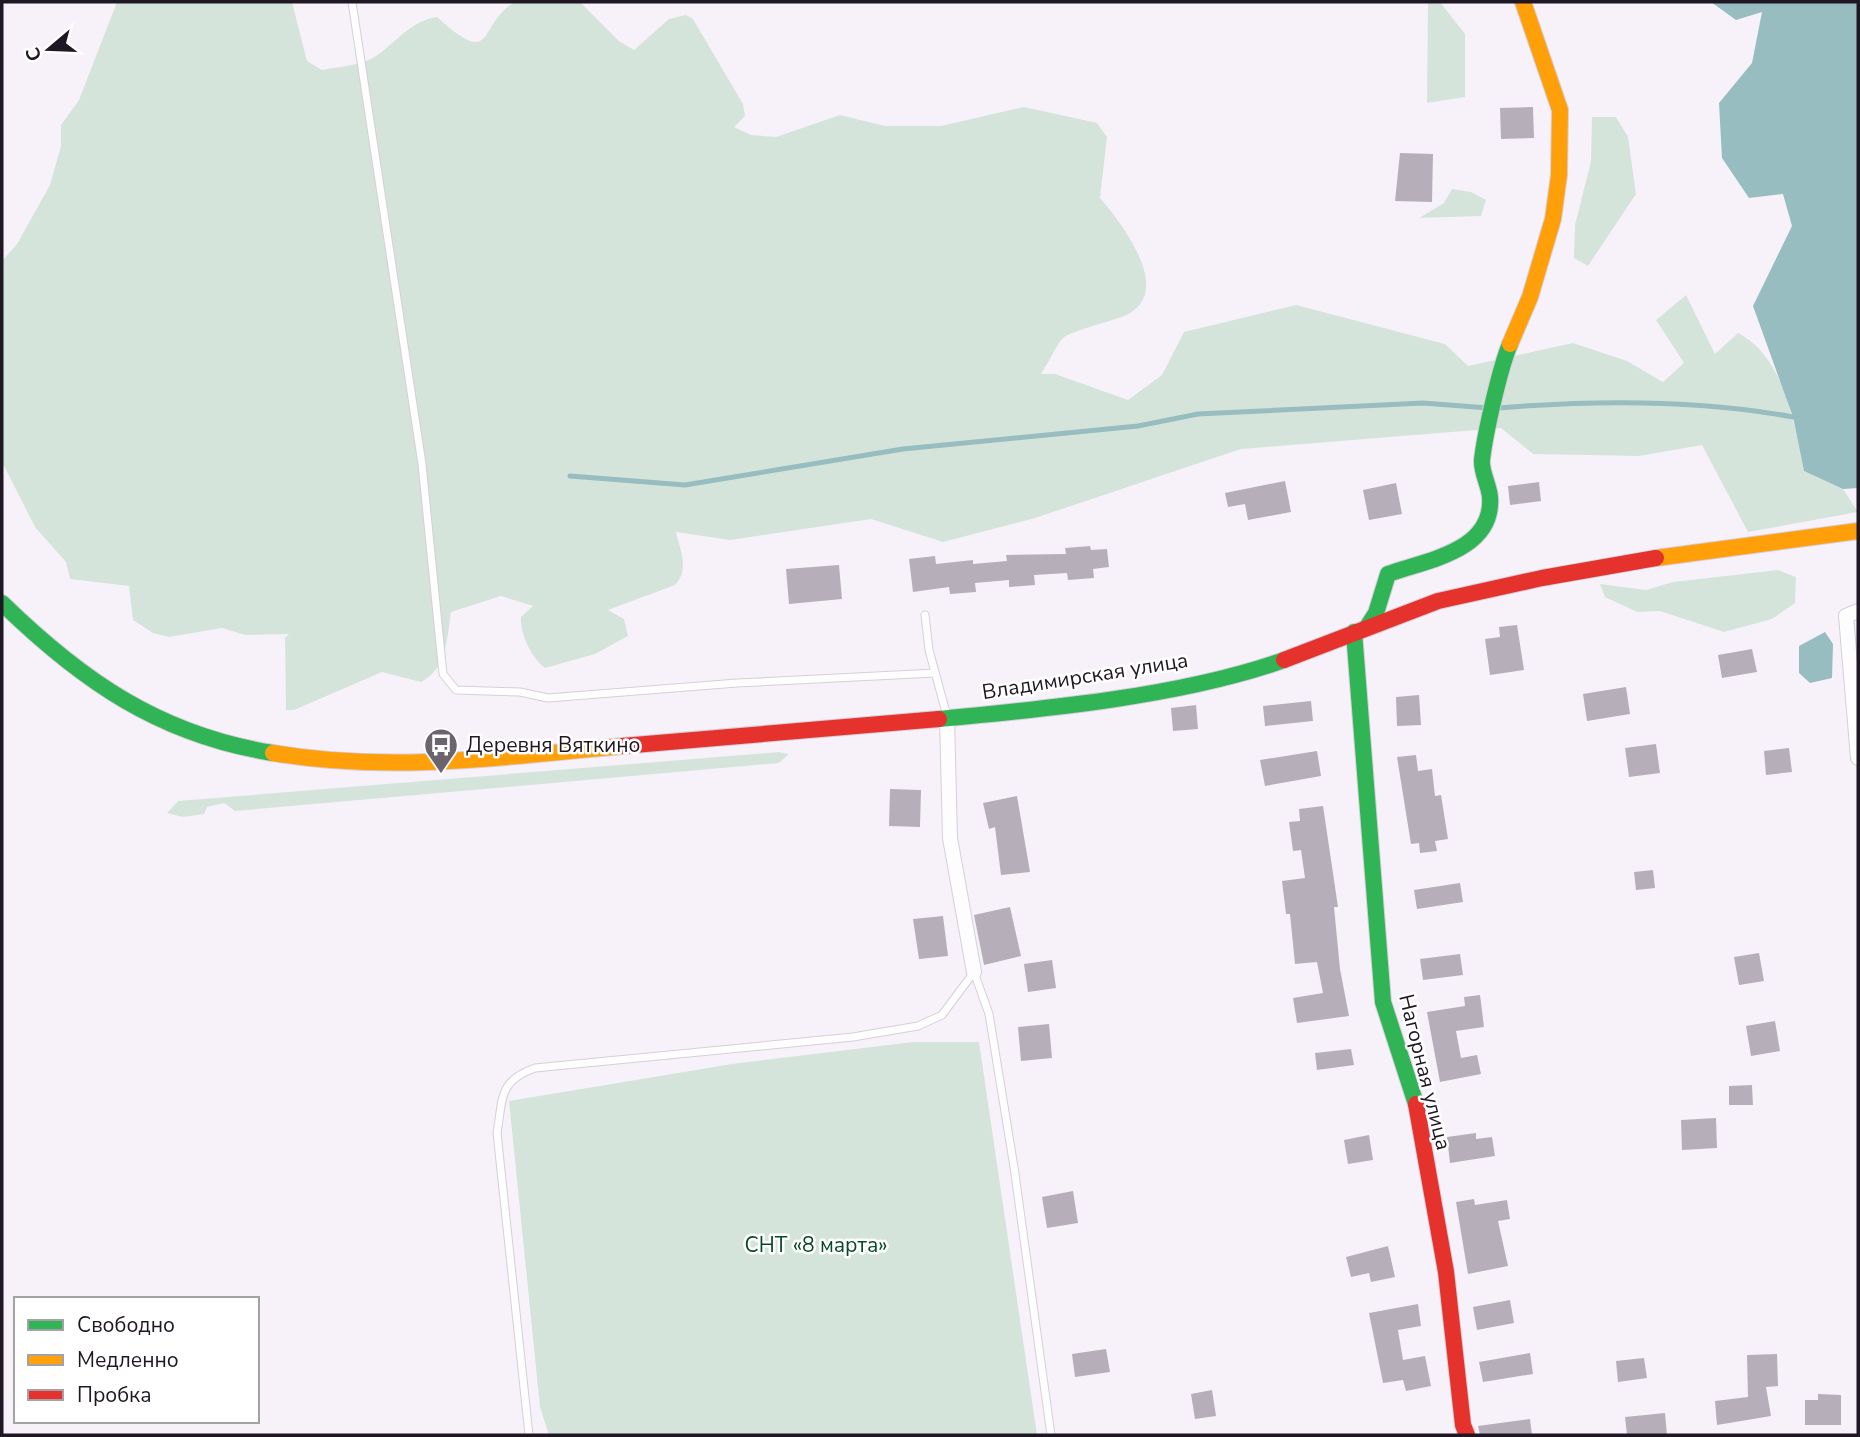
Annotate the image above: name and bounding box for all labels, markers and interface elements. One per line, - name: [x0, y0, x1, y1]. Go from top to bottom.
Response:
- north arrow: [14, 14, 84, 84]
- text: С: [19, 44, 48, 65]
- street label: Владимирская улица: [980, 646, 1190, 706]
- bus stop icon: Деревня Вяткино: [422, 726, 460, 775]
- place label: Деревня Вяткино: [466, 731, 640, 759]
- street label: Нагорная улица: [1392, 991, 1458, 1153]
- park label: СНТ «8 марта»: [745, 1231, 887, 1259]
- legend: [14, 1297, 259, 1423]
- text: Свободно: [77, 1311, 175, 1339]
- text: Медленно: [77, 1346, 179, 1374]
- text: Пробка: [77, 1381, 151, 1409]

